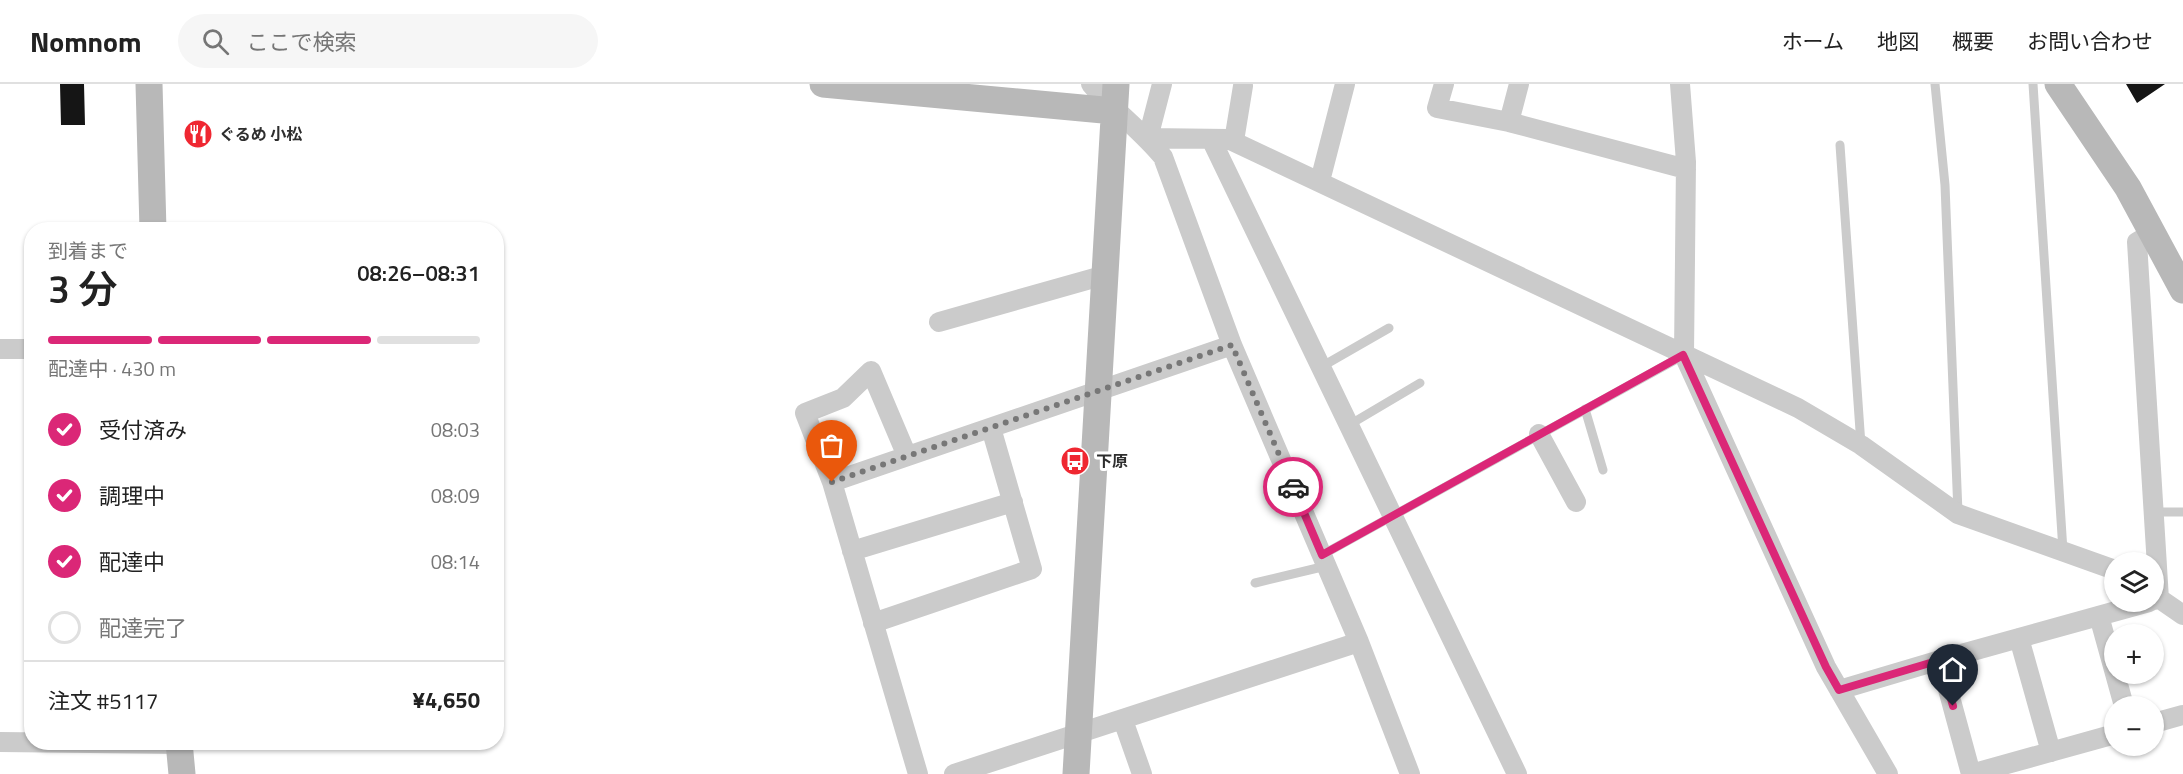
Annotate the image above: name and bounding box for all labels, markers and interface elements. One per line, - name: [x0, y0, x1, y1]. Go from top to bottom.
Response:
- search box: [178, 14, 598, 68]
- text: Nomnom: [30, 20, 142, 63]
- icon: search: [199, 25, 232, 58]
- text: ここで検索: [247, 25, 357, 59]
- text: ホーム: [1782, 25, 1844, 57]
- text: 地図: [1877, 25, 1919, 57]
- text: 概要: [1952, 25, 1994, 57]
- text: お問い合わせ: [2027, 25, 2153, 57]
- restaurant icon: ぐるめ 小松: [182, 118, 214, 150]
- place label: ぐるめ 小松: [219, 122, 302, 146]
- text: 到着まで: [48, 235, 128, 266]
- text: 08:26–08:31: [357, 256, 480, 290]
- text: 3 分: [48, 259, 117, 318]
- text: 配達中 · 430 m: [48, 353, 176, 384]
- icon: check: [48, 413, 81, 446]
- text: 受付済み: [99, 413, 187, 447]
- text: 08:03: [431, 414, 480, 445]
- pin: [806, 420, 857, 482]
- icon: bag: [815, 429, 848, 462]
- bus stop icon: 下原: [1059, 445, 1091, 477]
- place label: 下原: [1096, 449, 1128, 473]
- courier: [1263, 457, 1323, 517]
- icon: car: [1277, 471, 1310, 504]
- icon: check: [48, 479, 81, 512]
- text: 調理中: [99, 479, 165, 513]
- text: 08:09: [431, 480, 480, 511]
- icon: check: [48, 545, 81, 578]
- text: 配達中: [99, 545, 165, 579]
- text: 08:14: [431, 546, 480, 577]
- map controls: [2104, 552, 2164, 756]
- button: layers: [2104, 552, 2164, 612]
- text: 配達完了: [99, 611, 187, 645]
- button: +: [2104, 624, 2164, 684]
- pin: [1927, 644, 1978, 706]
- icon: home: [1936, 653, 1969, 686]
- text: ¥4,650: [413, 683, 480, 717]
- text: 注文 #5117: [48, 684, 158, 718]
- button: −: [2104, 696, 2164, 756]

